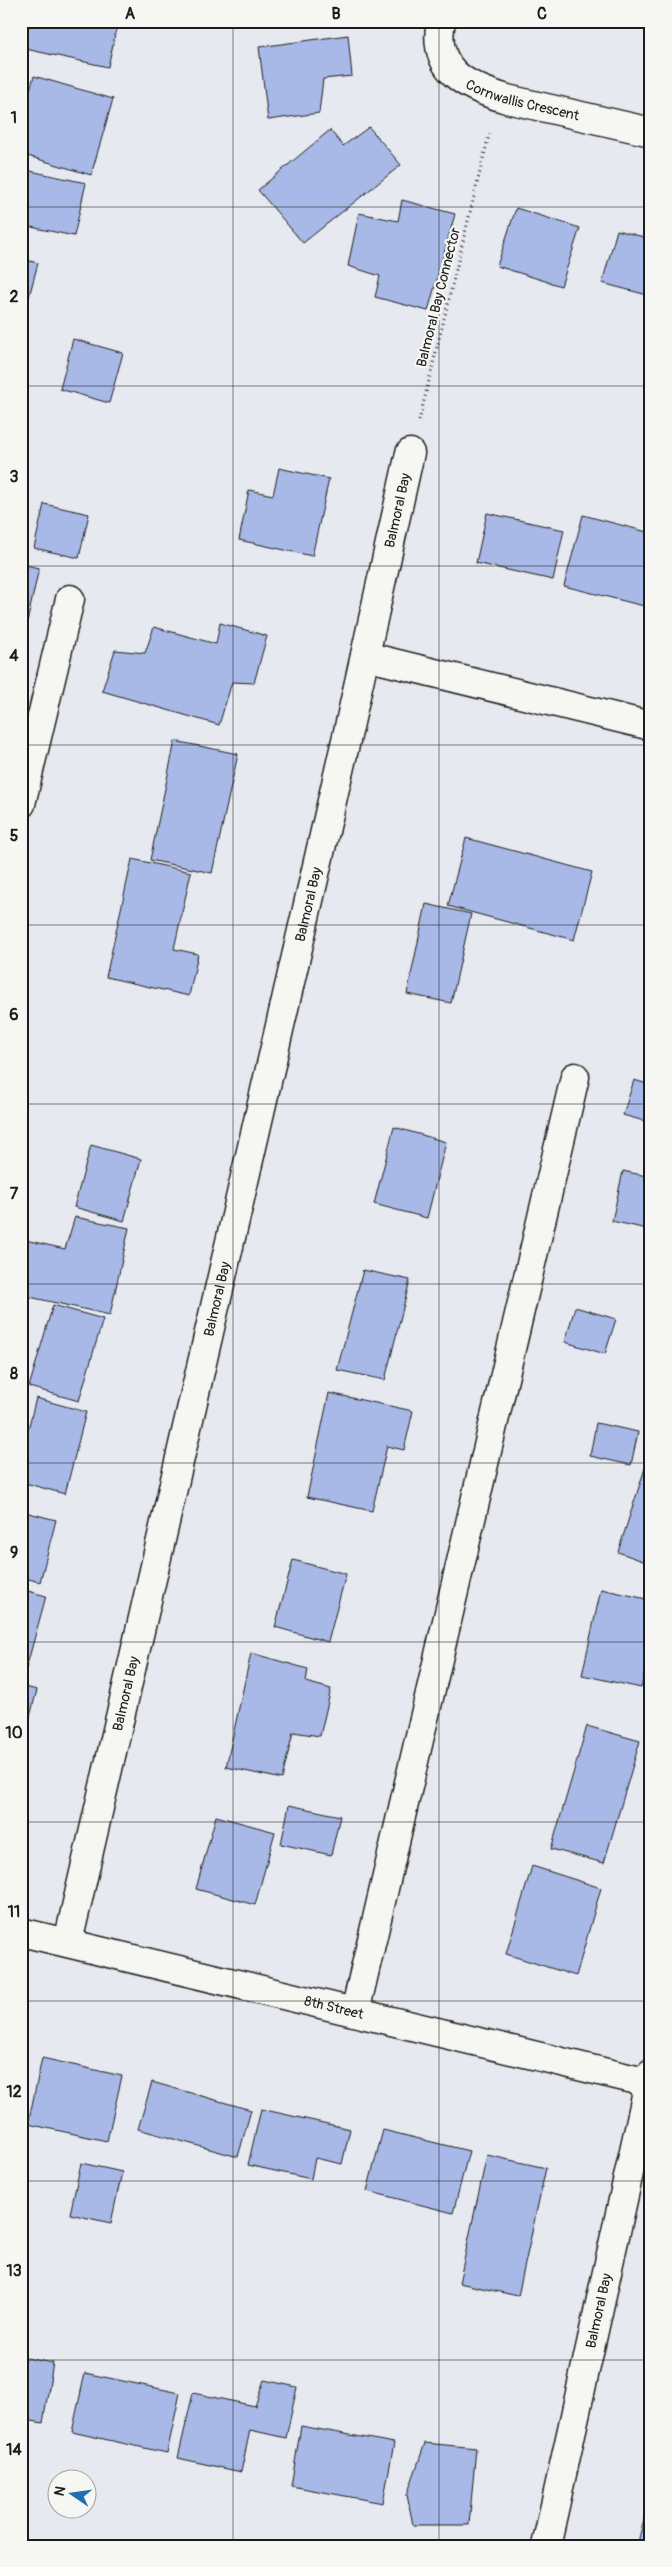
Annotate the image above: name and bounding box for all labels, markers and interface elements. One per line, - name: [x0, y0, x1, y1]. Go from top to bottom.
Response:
- text: A: [125, 4, 136, 24]
- text: B: [331, 4, 341, 24]
- text: C: [537, 4, 547, 24]
- street label: Cornwallis Crescent: [463, 76, 581, 124]
- text: 1: [11, 108, 17, 128]
- street label: Balmoral Bay Connector: [413, 226, 464, 369]
- text: 2: [10, 287, 19, 307]
- text: 3: [10, 467, 19, 487]
- street label: Balmoral Bay: [381, 471, 414, 549]
- text: 4: [9, 646, 19, 666]
- text: 5: [10, 826, 19, 846]
- street label: Balmoral Bay: [292, 866, 325, 944]
- text: 6: [9, 1005, 19, 1025]
- text: 7: [10, 1184, 19, 1204]
- street label: Balmoral Bay: [200, 1260, 234, 1338]
- text: 8: [10, 1364, 18, 1384]
- text: 9: [10, 1543, 18, 1563]
- street label: Balmoral Bay: [109, 1655, 143, 1733]
- text: 10: [5, 1723, 23, 1743]
- text: 11: [8, 1902, 20, 1922]
- street label: 8th Street: [303, 1992, 366, 2023]
- text: 12: [6, 2082, 22, 2102]
- text: 13: [6, 2261, 22, 2281]
- street label: Balmoral Bay: [582, 2272, 615, 2350]
- text: 14: [6, 2440, 22, 2460]
- north arrow: [48, 2470, 98, 2520]
- text: N: [50, 2485, 69, 2498]

